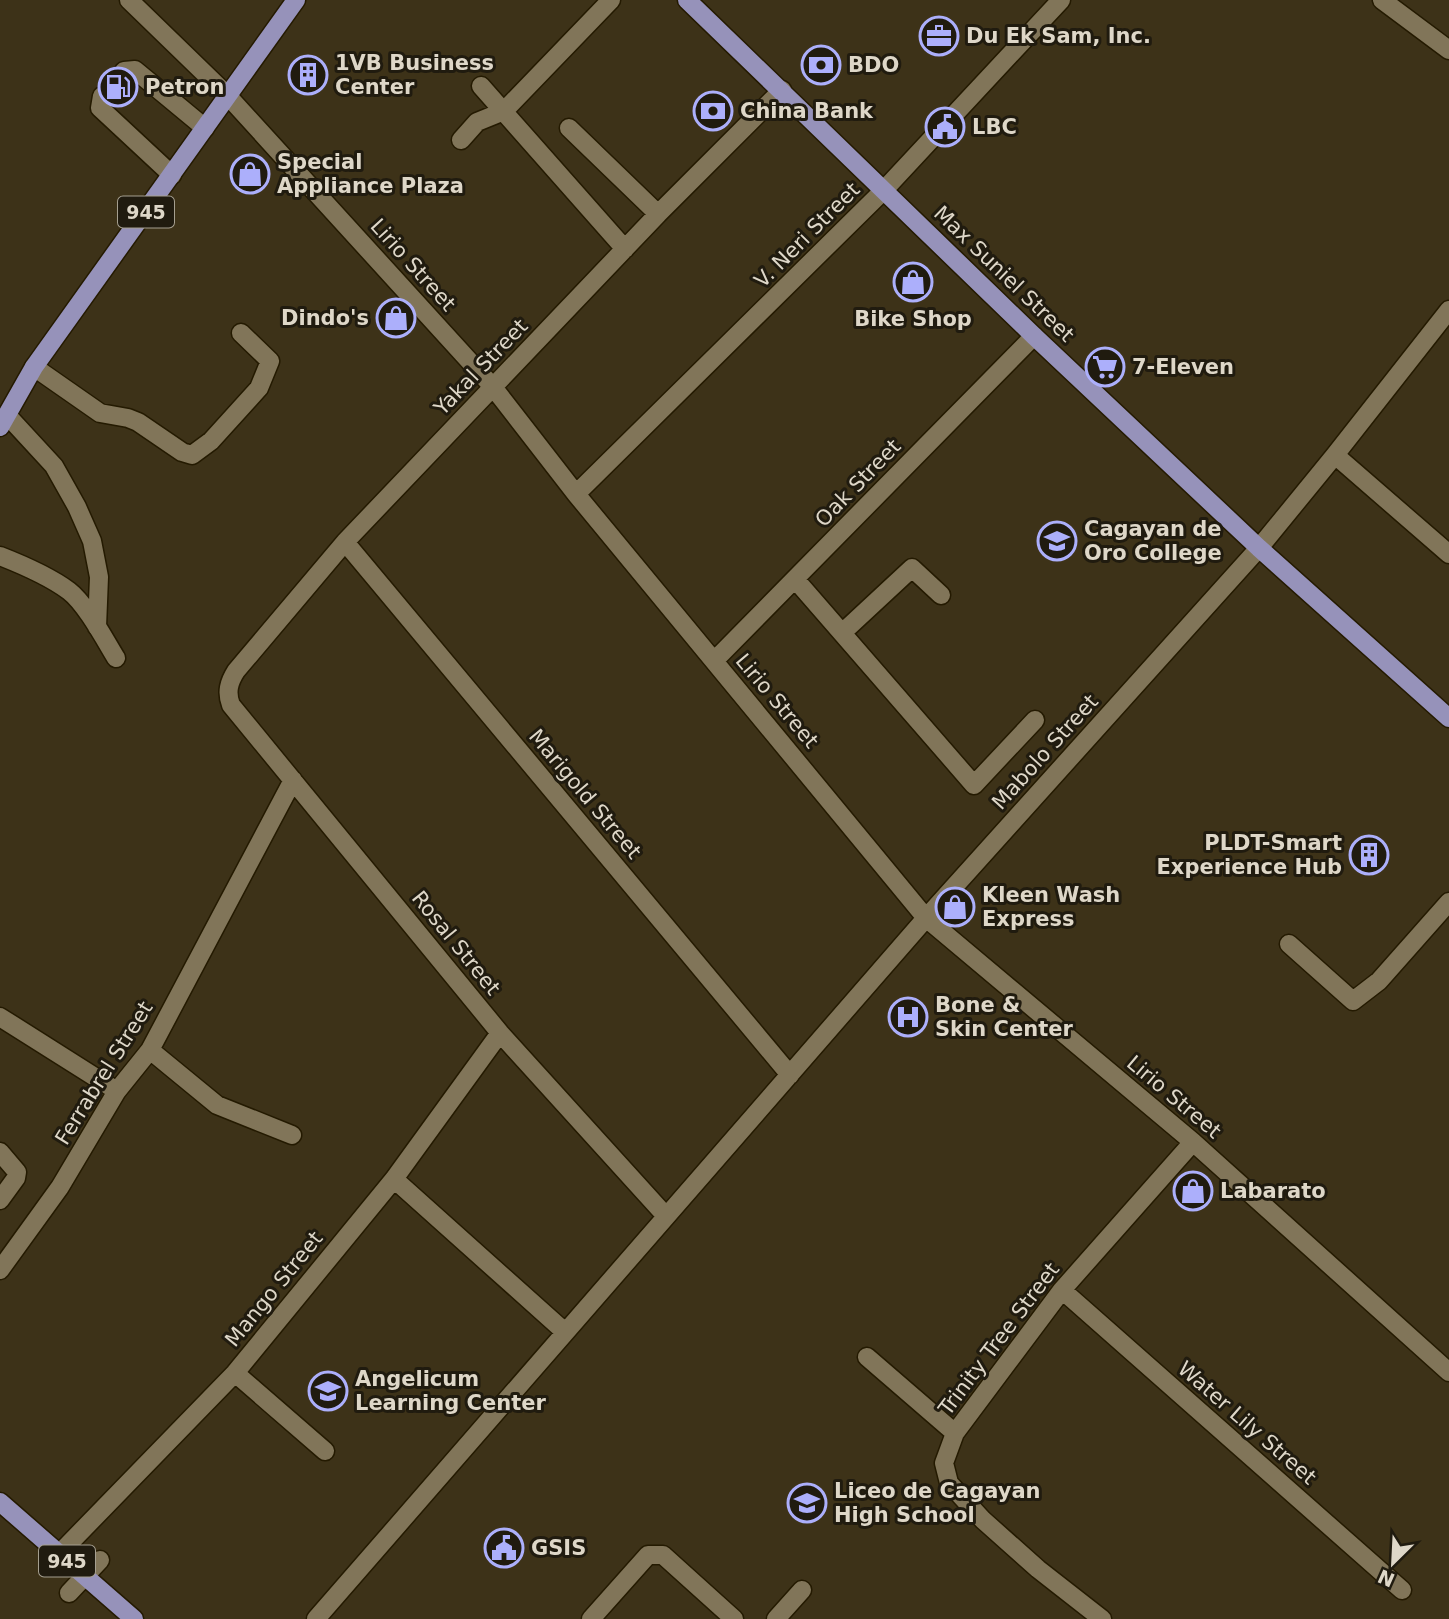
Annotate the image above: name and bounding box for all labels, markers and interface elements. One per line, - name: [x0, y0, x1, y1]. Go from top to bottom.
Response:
- office icon: Du Ek Sam, Inc.: [918, 15, 960, 57]
- place label: Du Ek Sam, Inc.: [966, 24, 1151, 48]
- bank icon: BDO: [800, 44, 842, 86]
- place label: 1VB Business Center: [335, 51, 494, 99]
- place label: BDO: [848, 53, 899, 77]
- building icon: 1VB Business Center: [287, 54, 329, 96]
- fuel station icon: Petron: [97, 66, 139, 108]
- place label: Petron: [145, 75, 224, 99]
- bank icon: China Bank: [692, 90, 734, 132]
- place label: China Bank: [740, 99, 874, 123]
- public building icon: LBC: [924, 106, 966, 148]
- place label: LBC: [972, 115, 1017, 139]
- place label: Special Appliance Plaza: [277, 150, 464, 198]
- shop icon: Special Appliance Plaza: [229, 153, 271, 195]
- street label: V. Neri Street: [750, 178, 864, 292]
- road number: 945: [118, 196, 174, 228]
- street label: Max Suniel Street: [929, 201, 1079, 347]
- street label: Lirio Street: [365, 214, 461, 316]
- shop icon: Bike Shop: [892, 261, 934, 303]
- shop icon: Dindo's: [375, 297, 417, 339]
- place label: Dindo's: [281, 306, 369, 330]
- place label: Bike Shop: [854, 307, 972, 331]
- street label: Yakal Street: [429, 314, 533, 421]
- supermarket icon: 7-Eleven: [1084, 346, 1126, 388]
- place label: 7-Eleven: [1132, 355, 1234, 379]
- street label: Oak Street: [810, 434, 906, 532]
- place label: Cagayan de Oro College: [1084, 517, 1222, 565]
- school or university icon: Cagayan de Oro College: [1036, 520, 1078, 562]
- street label: Lirio Street: [731, 649, 823, 753]
- street label: Mabolo Street: [987, 690, 1103, 814]
- street label: Marigold Street: [524, 725, 646, 863]
- place label: PLDT-Smart Experience Hub: [1157, 831, 1342, 879]
- building icon: PLDT-Smart Experience Hub: [1348, 834, 1390, 876]
- place label: Kleen Wash Express: [982, 883, 1120, 931]
- street label: Rosal Street: [407, 886, 505, 1000]
- shop icon: Kleen Wash Express: [934, 886, 976, 928]
- place label: Bone & Skin Center: [935, 993, 1073, 1041]
- hospital icon: Bone & Skin Center: [887, 996, 929, 1038]
- street label: Ferrabrel Street: [50, 997, 158, 1149]
- street label: Lirio Street: [1122, 1051, 1226, 1143]
- shop icon: Labarato: [1172, 1170, 1214, 1212]
- place label: Labarato: [1220, 1179, 1326, 1203]
- street label: Mango Street: [220, 1227, 328, 1351]
- street label: Trinity Tree Street: [933, 1258, 1064, 1421]
- street label: Water Lily Street: [1173, 1357, 1321, 1489]
- place label: Angelicum Learning Center: [355, 1367, 546, 1415]
- school or university icon: Angelicum Learning Center: [307, 1370, 349, 1412]
- place label: Liceo de Cagayan High School: [834, 1479, 1041, 1527]
- school or university icon: Liceo de Cagayan High School: [786, 1482, 828, 1524]
- public building icon: GSIS: [483, 1527, 525, 1569]
- north arrow: [1358, 1528, 1428, 1598]
- place label: GSIS: [531, 1536, 586, 1560]
- road number: 945: [39, 1546, 95, 1576]
- text: N: [1374, 1565, 1398, 1592]

